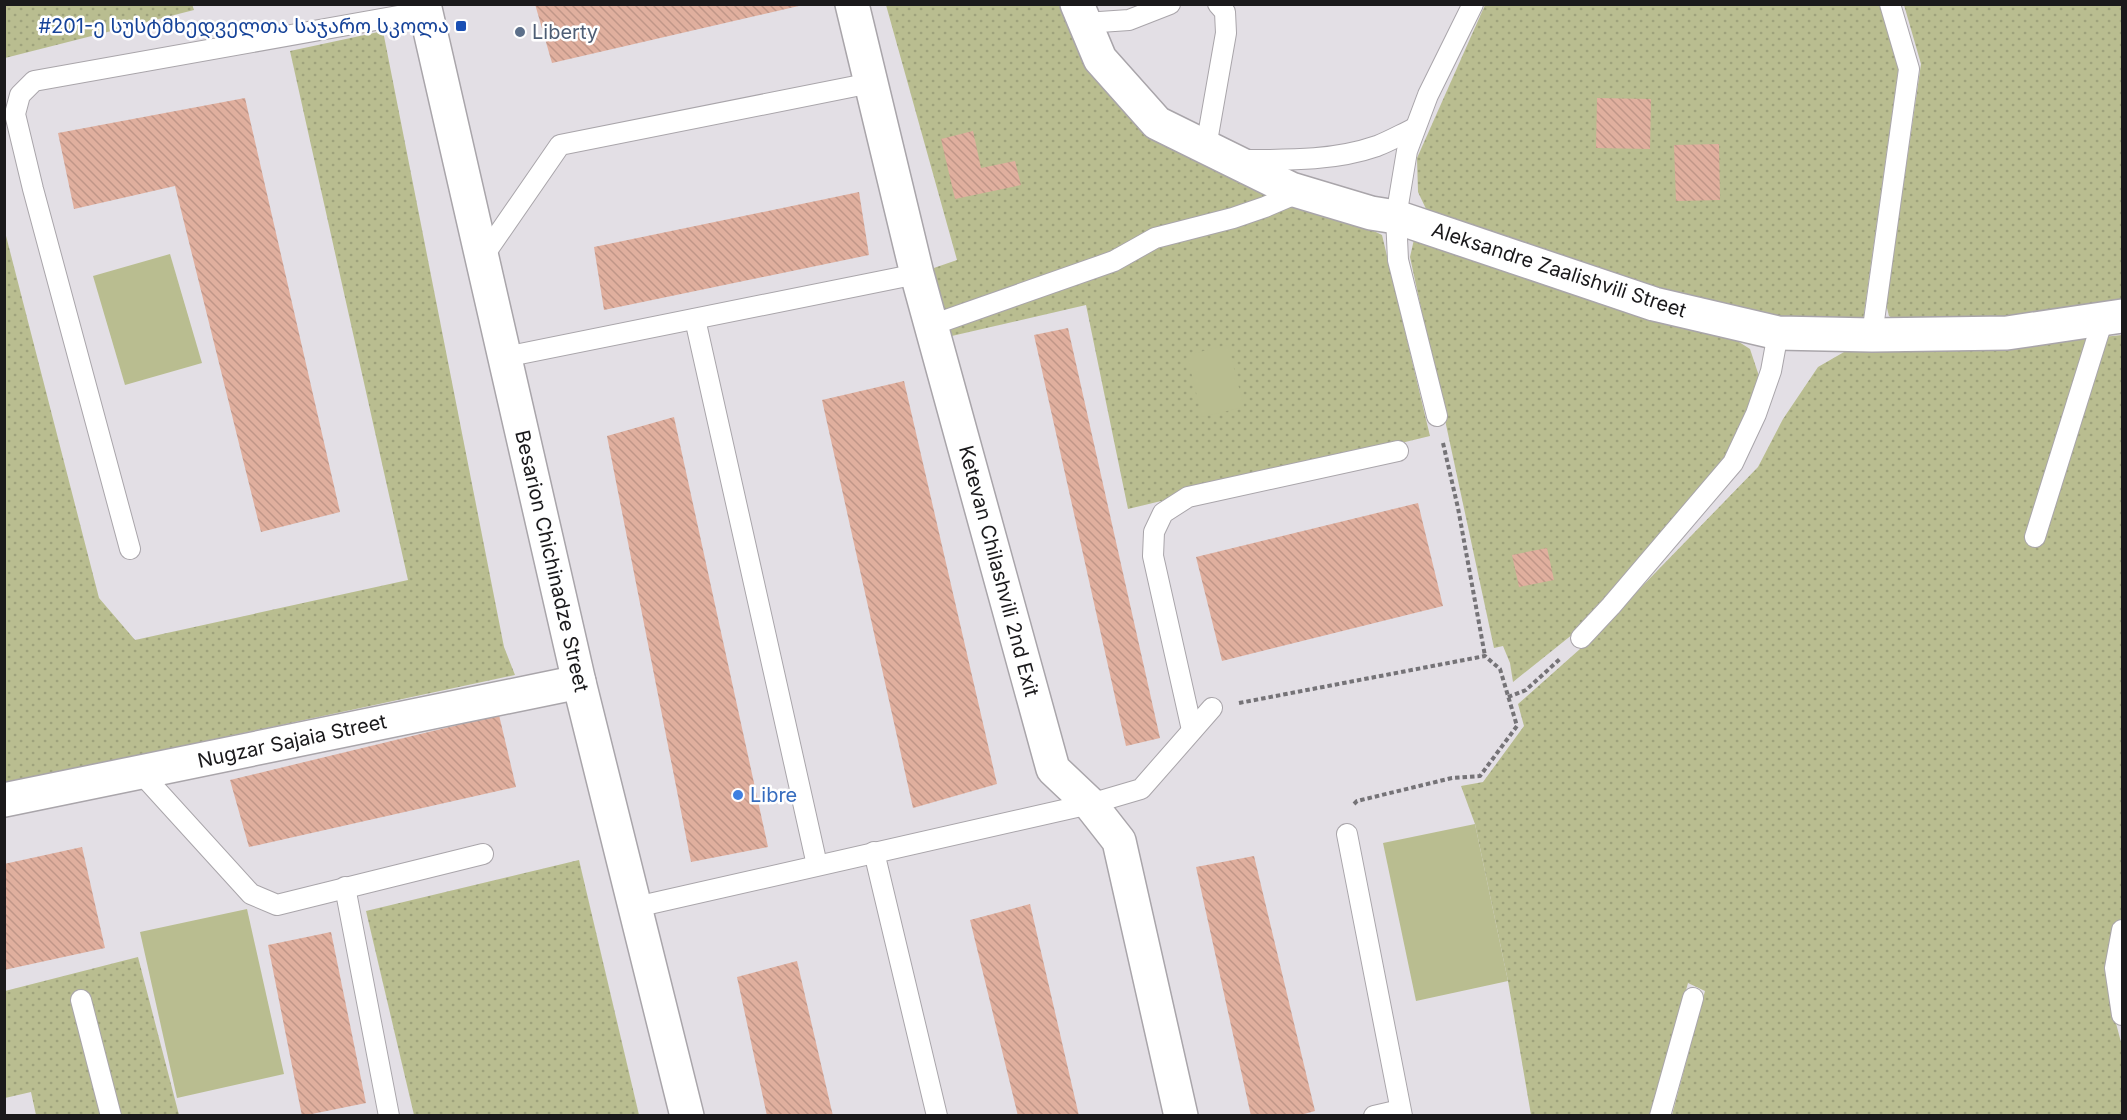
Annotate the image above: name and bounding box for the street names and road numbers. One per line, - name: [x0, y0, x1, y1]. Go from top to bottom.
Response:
- street label: Aleksandre Zaalishvili Street: [1429, 217, 1690, 323]
- street label: Besarion Chichinadze Street: [510, 428, 594, 695]
- street label: Ketevan Chilashvili 2nd Exit: [954, 443, 1044, 700]
- street label: Nugzar Sajaia Street: [195, 709, 389, 773]

